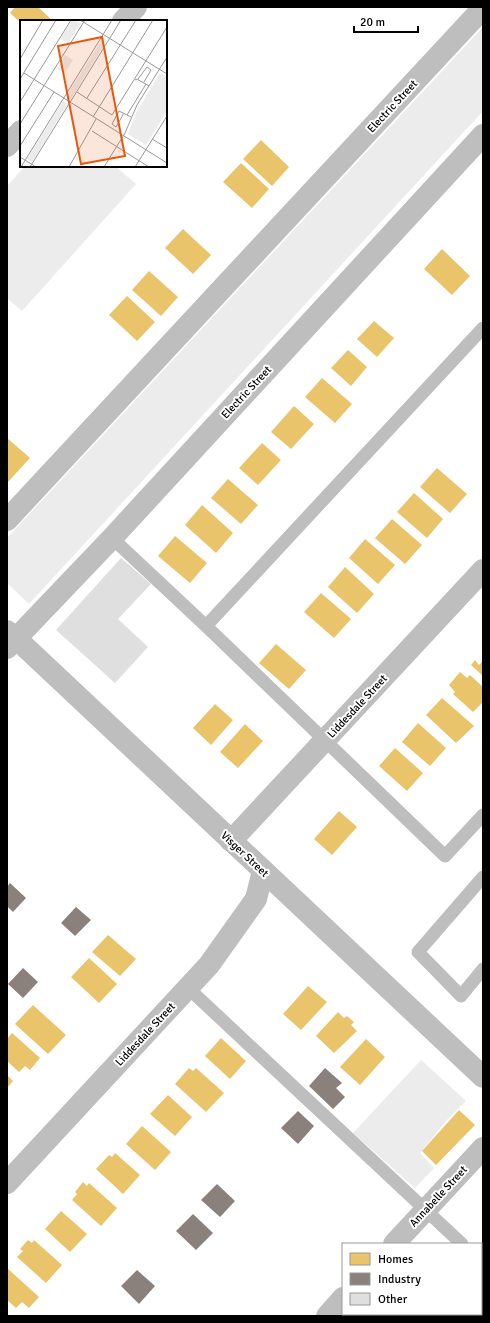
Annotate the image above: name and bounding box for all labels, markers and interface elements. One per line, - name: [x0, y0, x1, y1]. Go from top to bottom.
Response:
- scale bar: [354, 8, 418, 34]
- text: 20 m: [360, 15, 385, 30]
- inset map: [20, 20, 167, 167]
- street label: Electric Street: [365, 77, 420, 135]
- street label: Electric Street: [219, 363, 274, 421]
- street label: Liddesdale Street: [325, 672, 390, 741]
- street label: Visger Street: [218, 829, 271, 880]
- street label: Liddesdale Street: [113, 1000, 178, 1069]
- street label: Annabelle Street: [407, 1163, 470, 1229]
- legend: [342, 1243, 482, 1315]
- text: Homes: [378, 1252, 413, 1267]
- text: Industry: [378, 1272, 421, 1287]
- text: Other: [378, 1292, 408, 1307]

